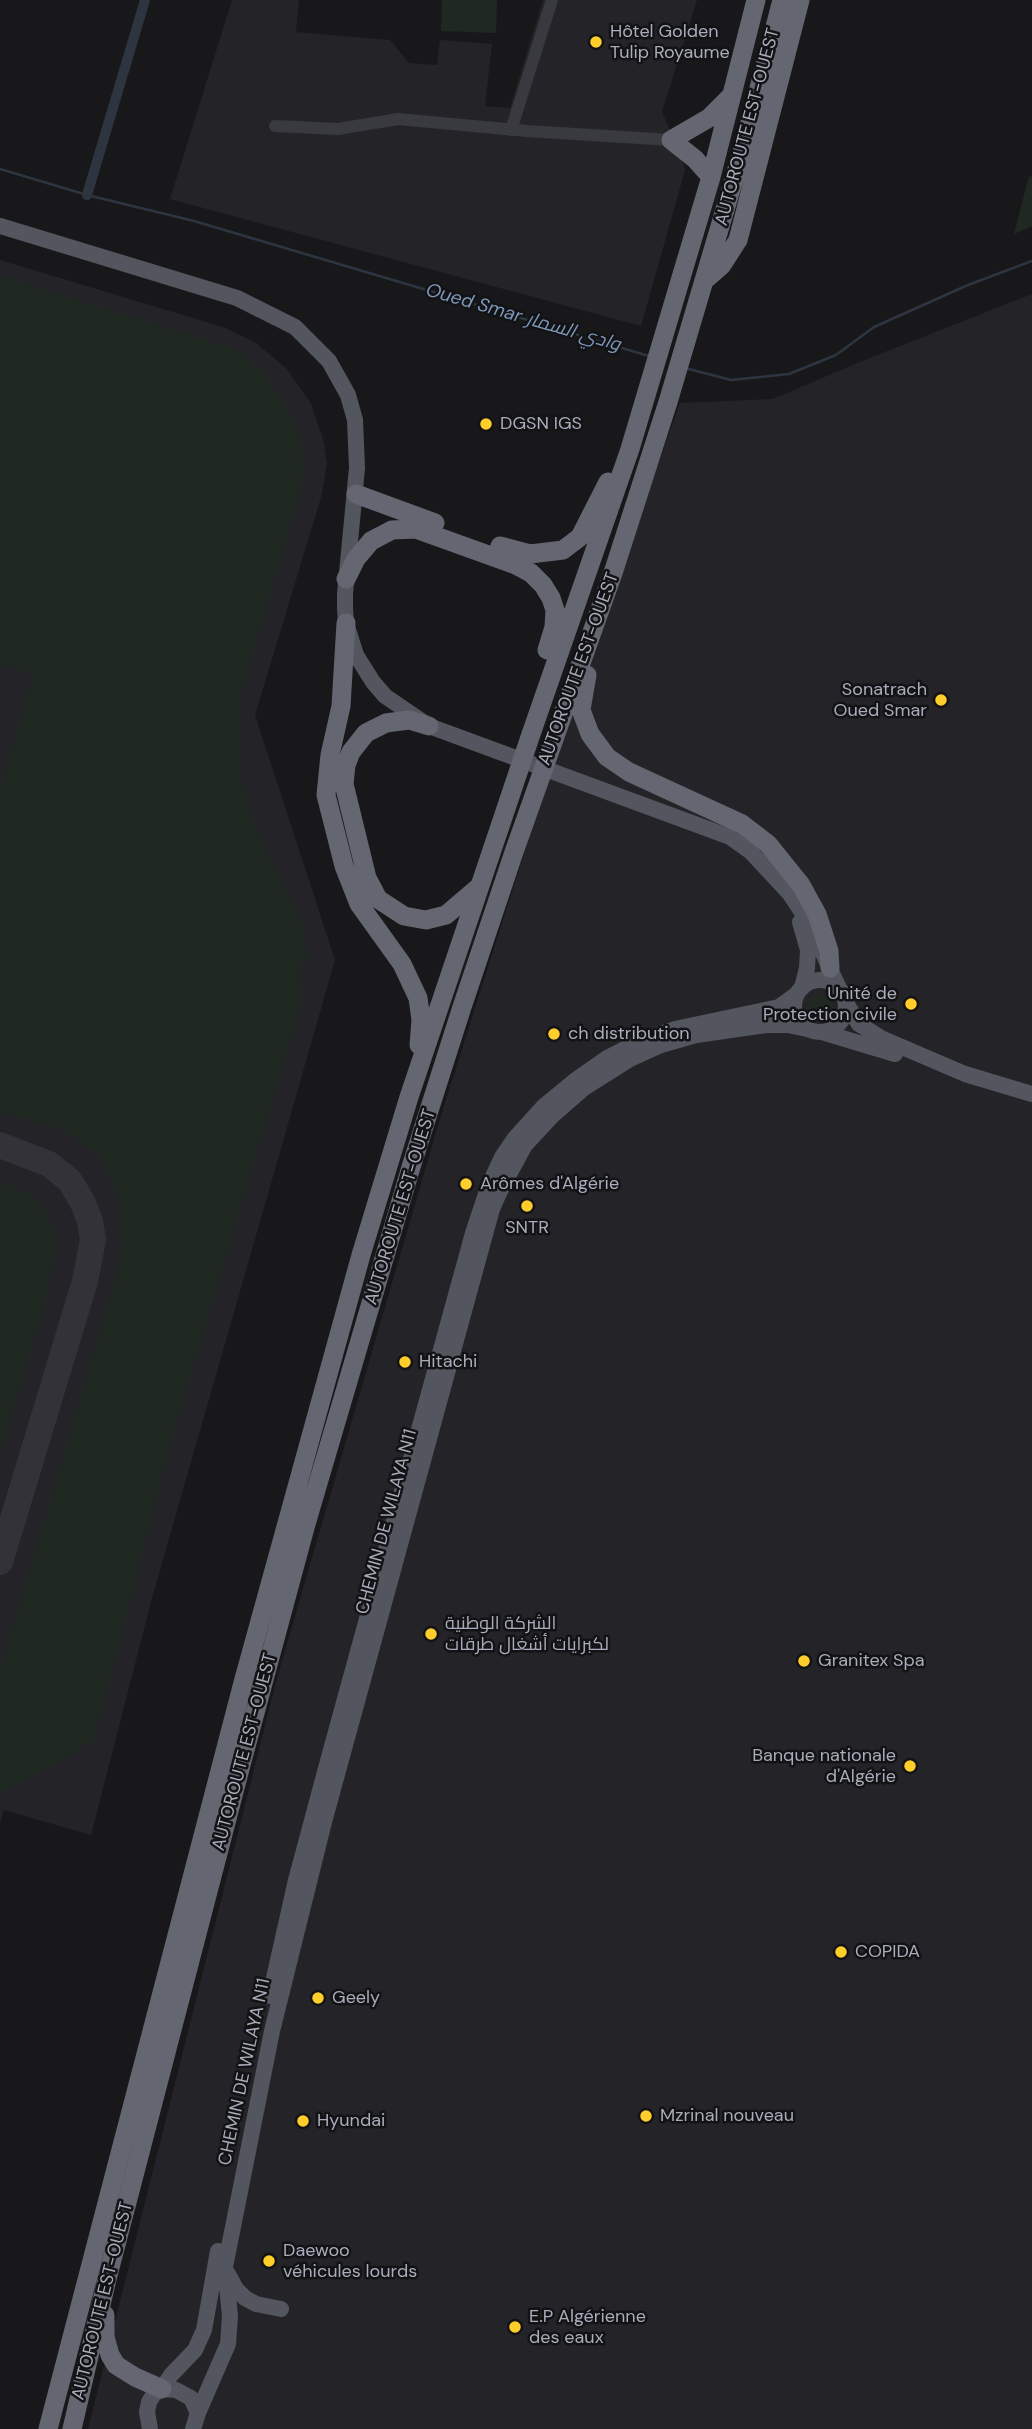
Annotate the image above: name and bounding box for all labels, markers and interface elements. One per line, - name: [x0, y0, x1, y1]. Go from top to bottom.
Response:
- place label: Hôtel Golden Tulip Royaume: [610, 21, 730, 64]
- street label: AUTOROUTE EST-OUEST: [711, 26, 785, 228]
- marker: Hôtel Golden Tulip Royaume: [588, 34, 604, 50]
- water label: Oued Smar وادي السمار: [423, 279, 623, 357]
- place label: DGSN IGS: [500, 413, 582, 435]
- marker: DGSN IGS: [478, 416, 494, 432]
- street label: AUTOROUTE EST-OUEST: [534, 570, 624, 768]
- place label: Sonatrach Oued Smar: [834, 679, 927, 722]
- marker: Sonatrach Oued Smar: [933, 692, 949, 708]
- place label: Unité de Protection civile: [763, 983, 897, 1026]
- marker: Unité de Protection civile: [903, 996, 919, 1012]
- place label: ch distribution: [568, 1023, 690, 1045]
- marker: ch distribution: [546, 1026, 562, 1042]
- street label: AUTOROUTE EST-OUEST: [361, 1107, 441, 1307]
- place label: Arômes d'Algérie: [480, 1173, 619, 1195]
- marker: Arômes d'Algérie: [458, 1176, 474, 1192]
- marker: SNTR: [519, 1198, 535, 1214]
- place label: SNTR: [505, 1217, 549, 1239]
- place label: Hitachi: [419, 1351, 477, 1373]
- marker: Hitachi: [397, 1354, 413, 1370]
- street label: CHEMIN DE WILAYA N11: [352, 1427, 422, 1617]
- place label: الشركة الوطنية لكبرايات أشغال طرقات: [445, 1613, 609, 1656]
- marker: الشركة الوطنية لكبرايات أشغال طرقات: [423, 1626, 439, 1642]
- place label: Granitex Spa: [818, 1650, 925, 1672]
- street label: AUTOROUTE EST-OUEST: [208, 1651, 282, 1853]
- marker: Granitex Spa: [796, 1653, 812, 1669]
- place label: Banque nationale d'Algérie: [752, 1745, 896, 1788]
- marker: Banque nationale d'Algérie: [902, 1758, 918, 1774]
- place label: COPIDA: [855, 1941, 920, 1963]
- marker: COPIDA: [833, 1944, 849, 1960]
- street label: CHEMIN DE WILAYA N11: [215, 1977, 275, 2167]
- place label: Geely: [332, 1987, 380, 2009]
- marker: Geely: [310, 1990, 326, 2006]
- place label: Mzrinal nouveau: [660, 2105, 794, 2127]
- marker: Mzrinal nouveau: [638, 2108, 654, 2124]
- place label: Hyundai: [317, 2110, 385, 2132]
- marker: Hyundai: [295, 2113, 311, 2129]
- street label: AUTOROUTE EST-OUEST: [68, 2200, 138, 2402]
- place label: Daewoo véhicules lourds: [283, 2240, 417, 2282]
- marker: Daewoo véhicules lourds: [261, 2253, 277, 2269]
- place label: E.P Algérienne des eaux: [529, 2306, 646, 2348]
- marker: E.P Algérienne des eaux: [507, 2319, 523, 2335]

